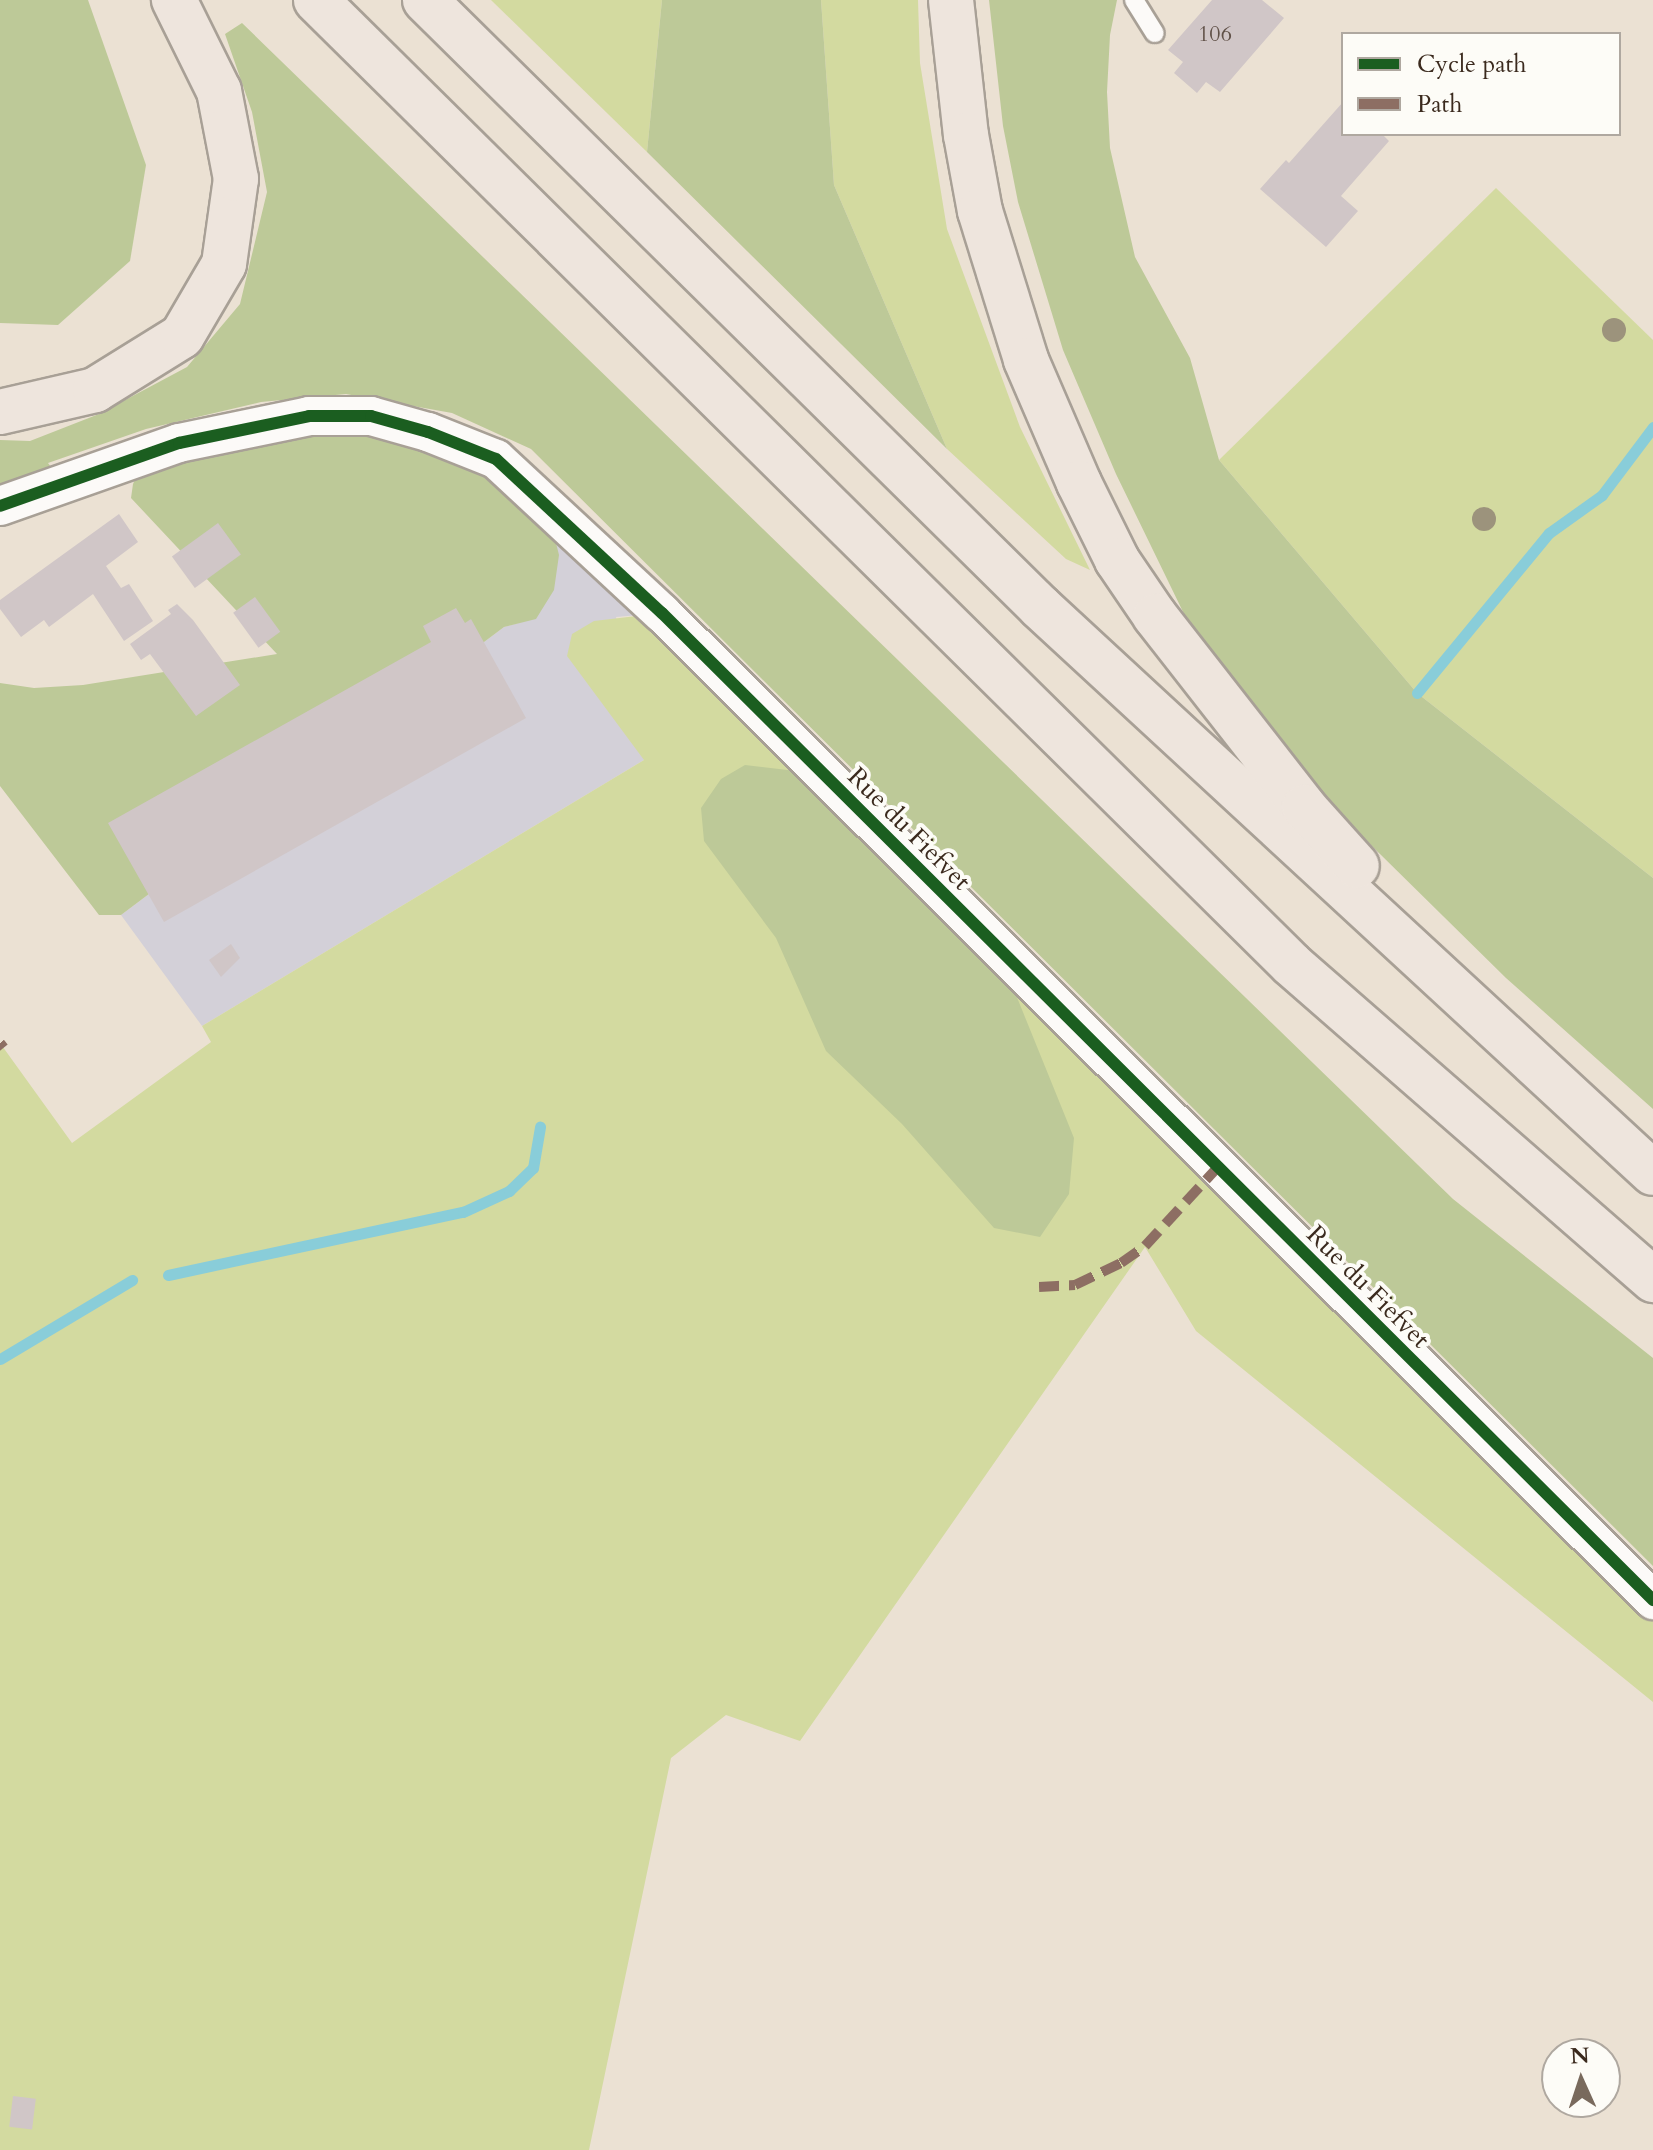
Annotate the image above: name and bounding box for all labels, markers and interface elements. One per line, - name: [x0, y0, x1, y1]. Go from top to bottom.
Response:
- house number: 106: [1198, 22, 1232, 48]
- legend: [1341, 32, 1621, 136]
- text: Cycle path: [1417, 48, 1526, 81]
- text: Path: [1417, 88, 1462, 121]
- street label: Rue du Fiefvet: [841, 761, 977, 897]
- street label: Rue du Fiefvet: [1300, 1219, 1436, 1355]
- north arrow: [1541, 2038, 1621, 2118]
- text: N: [1570, 2041, 1590, 2072]

